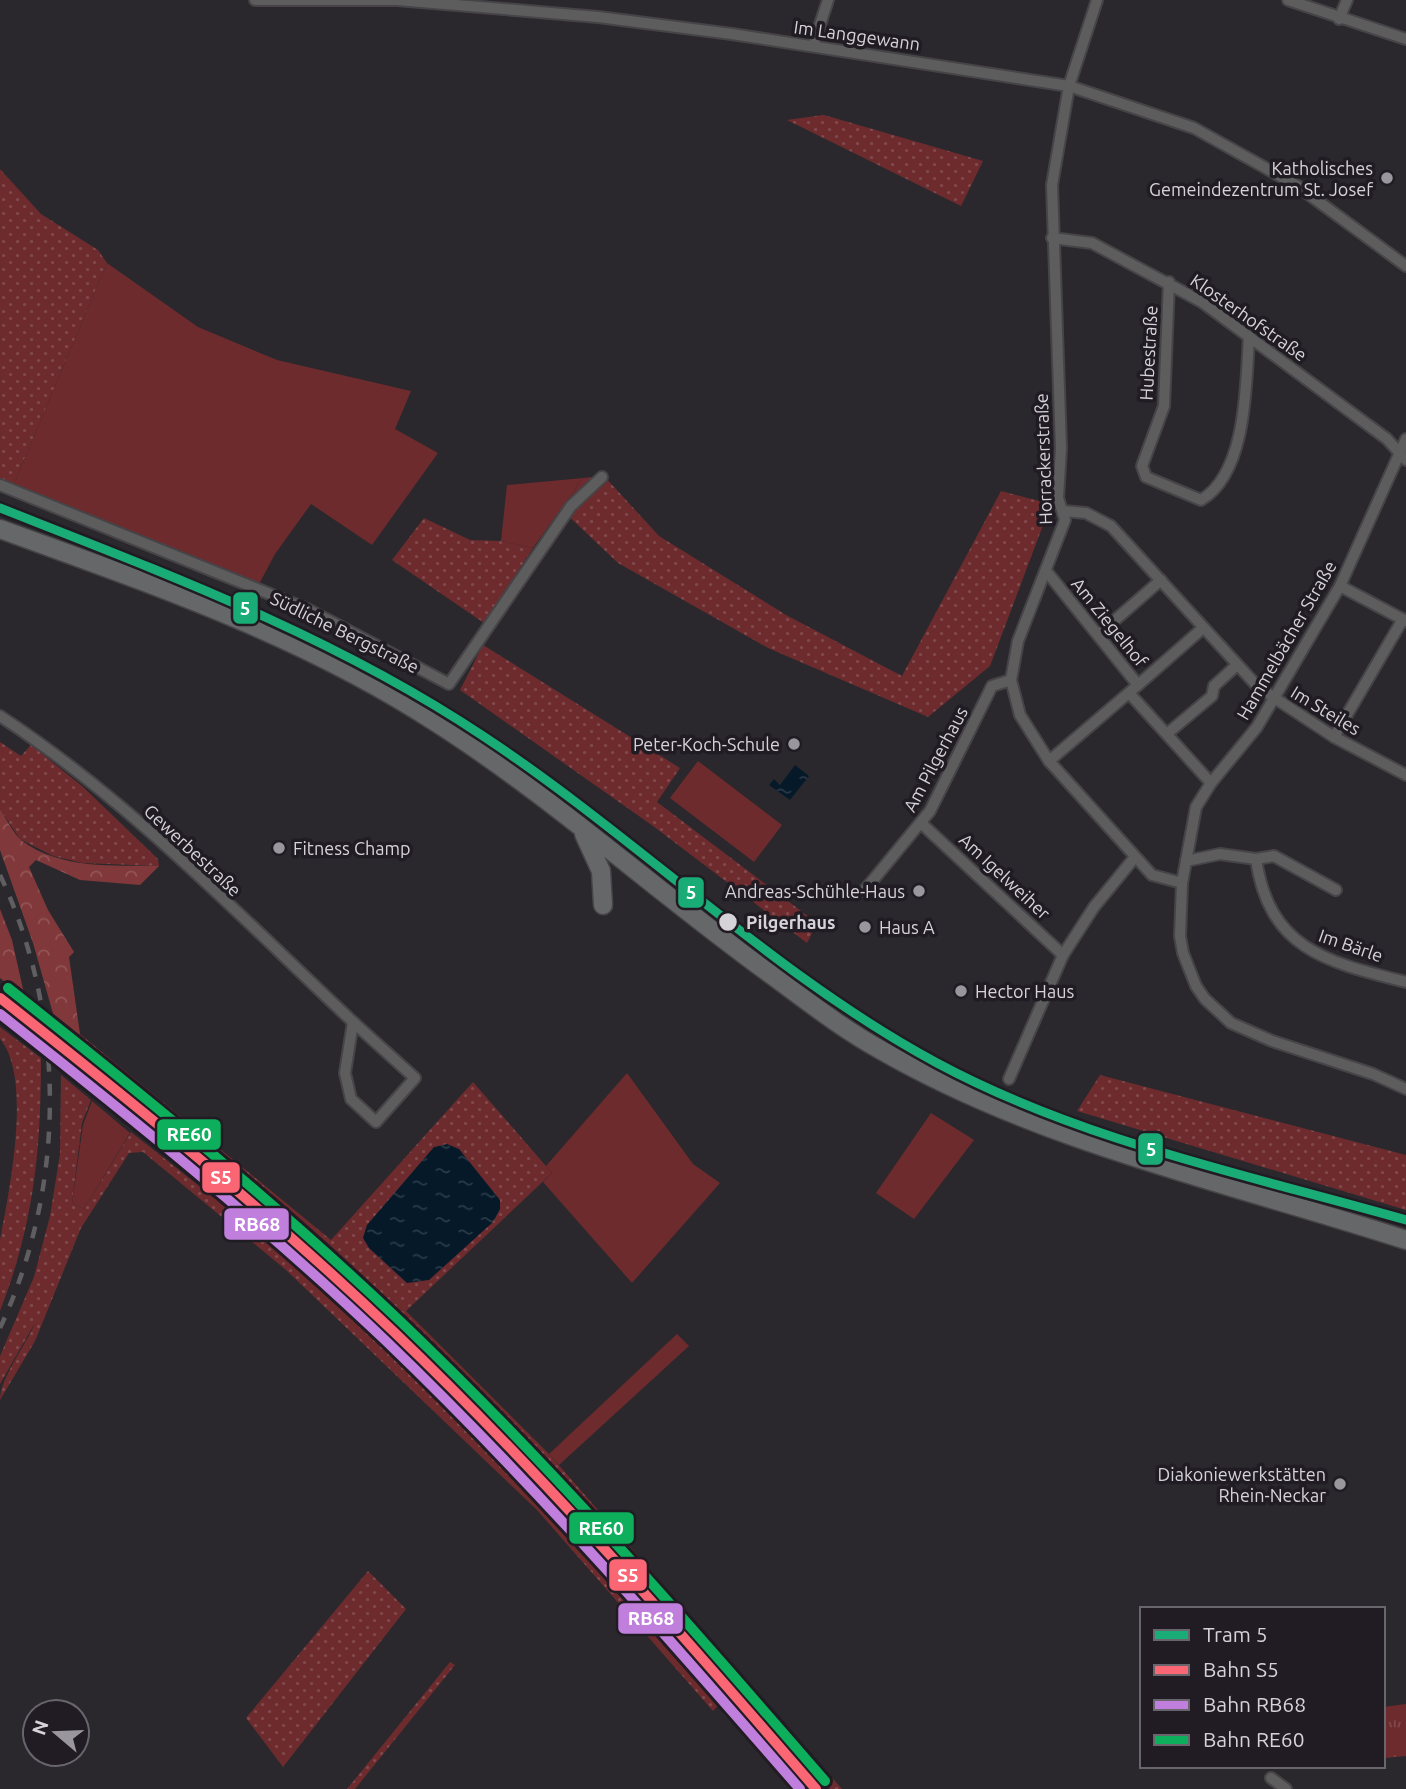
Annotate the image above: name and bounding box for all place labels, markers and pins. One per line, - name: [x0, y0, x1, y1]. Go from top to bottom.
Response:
- place label: Katholisches Gemeindezentrum St. Josef: [1149, 158, 1373, 199]
- marker: Katholisches Gemeindezentrum St. Josef: [1379, 170, 1395, 186]
- place label: Peter-Koch-Schule: [633, 734, 780, 754]
- marker: Peter-Koch-Schule: [786, 736, 802, 752]
- place label: Fitness Champ: [293, 838, 411, 858]
- marker: Fitness Champ: [271, 840, 287, 856]
- place label: Andreas-Schühle-Haus: [725, 881, 905, 901]
- marker: Andreas-Schühle-Haus: [911, 883, 927, 899]
- marker: Pilgerhaus: [717, 911, 739, 933]
- place label: Pilgerhaus: [746, 912, 836, 932]
- place label: Haus A: [879, 917, 935, 937]
- marker: Haus A: [857, 919, 873, 935]
- place label: Hector Haus: [975, 981, 1074, 1001]
- marker: Hector Haus: [953, 983, 969, 999]
- place label: Diakoniewerkstätten Rhein-Neckar: [1158, 1464, 1326, 1505]
- marker: Diakoniewerkstätten Rhein-Neckar: [1332, 1476, 1348, 1492]

